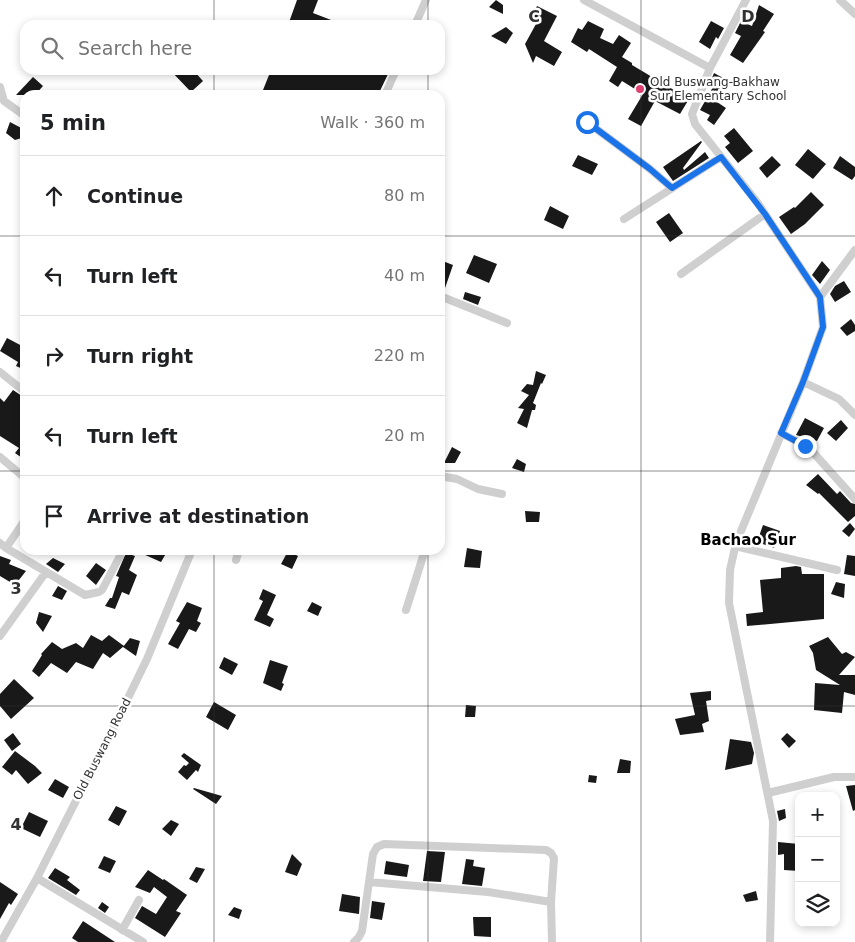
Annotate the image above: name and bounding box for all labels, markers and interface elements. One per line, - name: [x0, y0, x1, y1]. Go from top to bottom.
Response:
- text: C: [528, 7, 540, 26]
- text: D: [741, 7, 755, 26]
- search box: [20, 20, 445, 75]
- icon: search: [38, 34, 66, 62]
- text: Search here: [78, 37, 192, 59]
- place label: Old Buswang-Bakhaw Sur Elementary School: [650, 75, 787, 103]
- marker: Old Buswang-Bakhaw Sur Elementary School: [634, 83, 646, 95]
- text: 5 min: [40, 111, 106, 135]
- route start: [576, 111, 599, 134]
- text: Walk · 360 m: [320, 113, 425, 132]
- icon: ahead: [40, 182, 68, 210]
- text: Continue: [87, 185, 183, 207]
- text: 80 m: [384, 186, 425, 205]
- icon: left: [40, 262, 68, 290]
- text: Turn left: [87, 265, 178, 287]
- text: 40 m: [384, 266, 425, 285]
- icon: right: [40, 342, 68, 370]
- text: Turn right: [87, 345, 193, 367]
- text: 220 m: [374, 346, 425, 365]
- icon: left: [40, 422, 68, 450]
- text: Turn left: [87, 425, 178, 447]
- text: 20 m: [384, 426, 425, 445]
- route end: [794, 435, 817, 458]
- icon: arrive: [40, 502, 68, 530]
- text: Arrive at destination: [87, 505, 309, 527]
- district label: Bachao Sur: [700, 531, 796, 549]
- text: 3: [10, 579, 22, 598]
- street label: Old Buswang Road: [70, 696, 134, 802]
- map controls: [795, 792, 840, 927]
- button: +: [795, 792, 840, 837]
- text: 4: [10, 815, 22, 834]
- button: −: [795, 837, 840, 882]
- button: layers: [795, 882, 840, 927]

